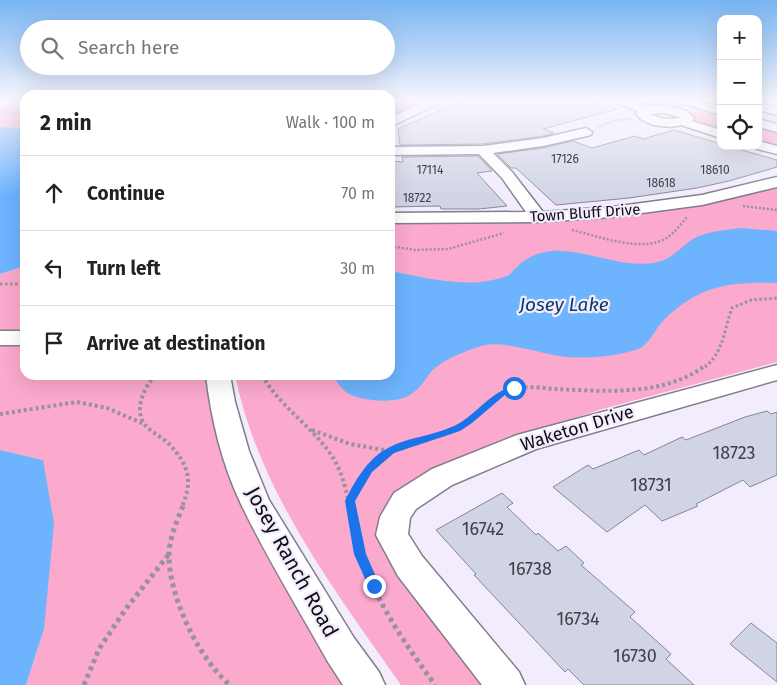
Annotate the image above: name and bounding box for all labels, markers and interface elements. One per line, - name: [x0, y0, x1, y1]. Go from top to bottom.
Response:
- map controls: [717, 15, 762, 150]
- button: +: [717, 15, 762, 60]
- search box: [20, 20, 395, 75]
- icon: search: [38, 34, 66, 62]
- text: Search here: [78, 36, 179, 59]
- button: −: [717, 60, 762, 105]
- button: locate: [717, 105, 762, 150]
- text: 2 min: [40, 110, 92, 136]
- text: Walk · 100 m: [286, 113, 375, 132]
- house number: 17126: [551, 152, 579, 166]
- house number: 17114: [417, 163, 444, 177]
- house number: 18610: [700, 163, 730, 177]
- house number: 18618: [646, 176, 676, 190]
- icon: ahead: [40, 179, 68, 207]
- text: Continue: [87, 182, 165, 205]
- text: 70 m: [341, 184, 375, 203]
- house number: 18722: [403, 191, 431, 205]
- street label: Town Bluff Drive: [529, 200, 641, 226]
- icon: left: [40, 254, 68, 282]
- text: Turn left: [87, 257, 161, 280]
- text: 30 m: [340, 259, 375, 278]
- water label: Josey Lake: [518, 293, 609, 316]
- icon: arrive: [40, 329, 68, 357]
- text: Arrive at destination: [87, 332, 266, 355]
- route start: [503, 377, 526, 400]
- street label: Waketon Drive: [518, 400, 636, 456]
- house number: 18723: [713, 442, 755, 464]
- house number: 18731: [630, 474, 672, 496]
- street label: Josey Ranch Road: [240, 482, 344, 642]
- house number: 16742: [462, 518, 504, 540]
- house number: 16738: [508, 558, 552, 580]
- route end: [363, 575, 386, 598]
- house number: 16734: [556, 608, 600, 630]
- house number: 16730: [613, 645, 657, 667]

